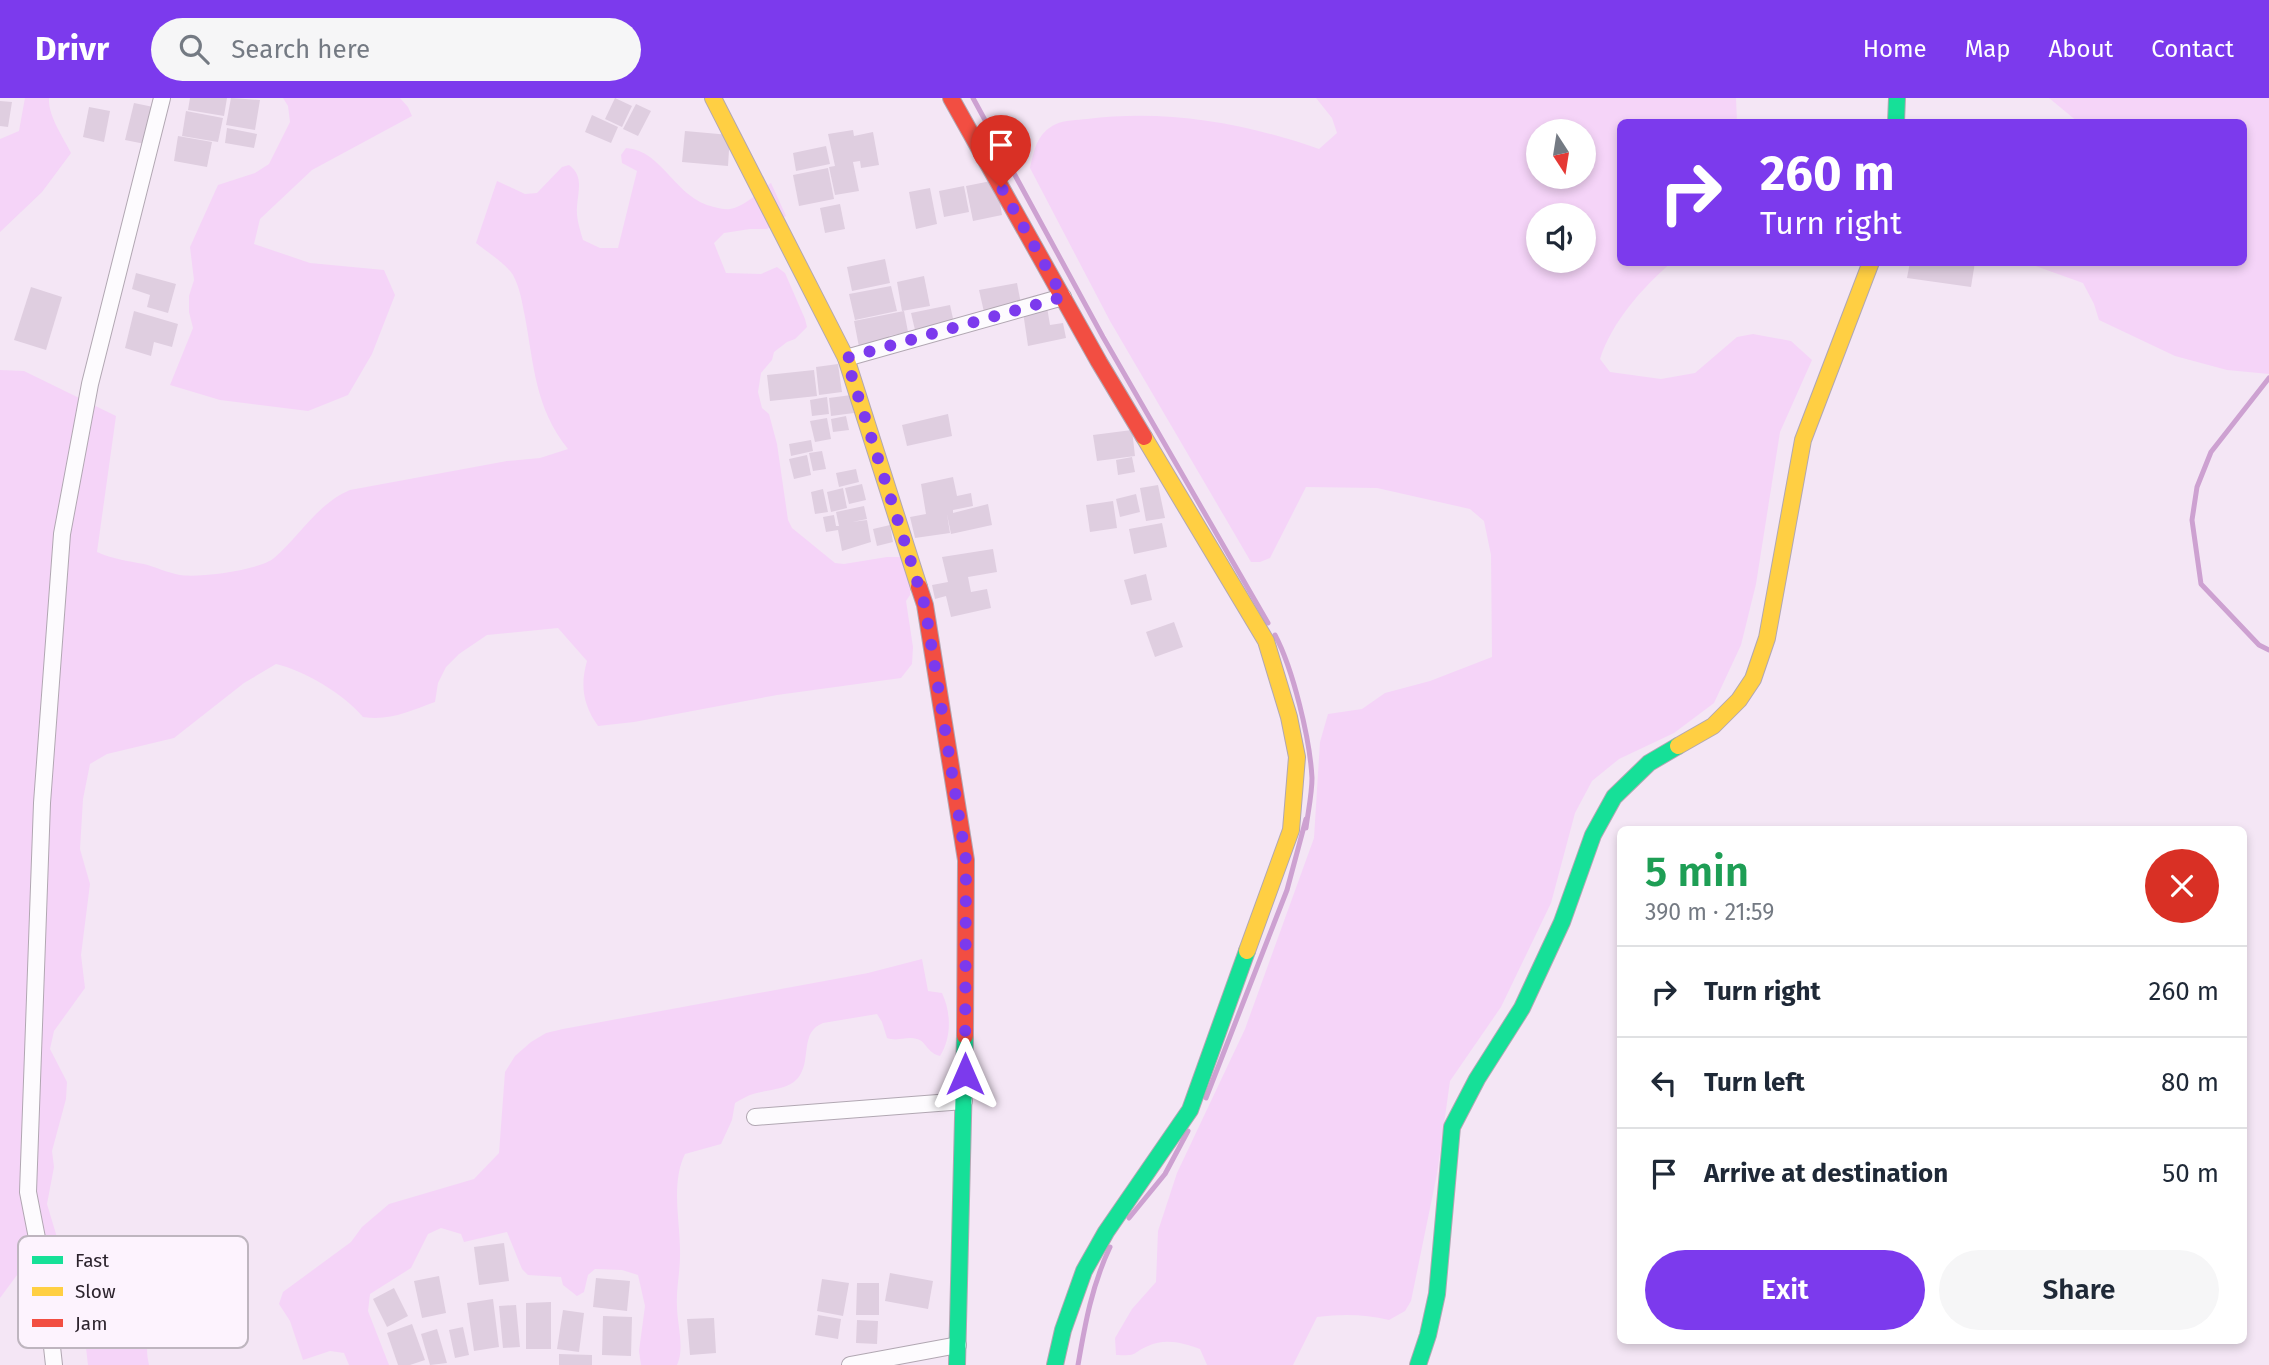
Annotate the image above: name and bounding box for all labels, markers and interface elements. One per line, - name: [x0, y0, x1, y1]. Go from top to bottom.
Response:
- search box: [151, 18, 641, 81]
- text: Drivr: [35, 29, 109, 69]
- icon: search: [175, 30, 213, 68]
- text: Search here: [231, 34, 370, 65]
- text: Home: [1863, 35, 1927, 63]
- text: Map: [1965, 35, 2011, 63]
- text: About: [2049, 35, 2113, 63]
- text: Contact: [2151, 35, 2234, 63]
- pin: [971, 115, 1031, 187]
- north arrow: [1526, 119, 1596, 189]
- map controls: [1526, 119, 1596, 273]
- icon: arrive: [982, 126, 1020, 164]
- text: 260 m: [1760, 144, 1895, 203]
- icon: right: [1645, 147, 1736, 238]
- button: sound: [1526, 203, 1596, 273]
- text: Turn right: [1760, 204, 1902, 242]
- text: 5 min: [1645, 847, 1749, 897]
- button: close: [2145, 849, 2219, 923]
- text: 390 m · 21:59: [1645, 898, 1774, 926]
- icon: right: [1645, 973, 1683, 1011]
- text: Turn right: [1704, 976, 1821, 1007]
- text: 260 m: [2149, 976, 2219, 1007]
- position arrow: [928, 1037, 1002, 1111]
- icon: left: [1645, 1064, 1683, 1102]
- text: Turn left: [1704, 1067, 1805, 1098]
- text: 80 m: [2161, 1067, 2219, 1098]
- icon: arrive: [1645, 1155, 1683, 1193]
- text: Arrive at destination: [1704, 1158, 1948, 1189]
- text: 50 m: [2162, 1158, 2219, 1189]
- legend: [18, 1236, 248, 1348]
- text: Fast: [75, 1249, 109, 1272]
- button: Exit: [1645, 1250, 1925, 1330]
- button: Share: [1939, 1250, 2219, 1330]
- text: Slow: [75, 1280, 116, 1303]
- text: Jam: [75, 1312, 107, 1335]

